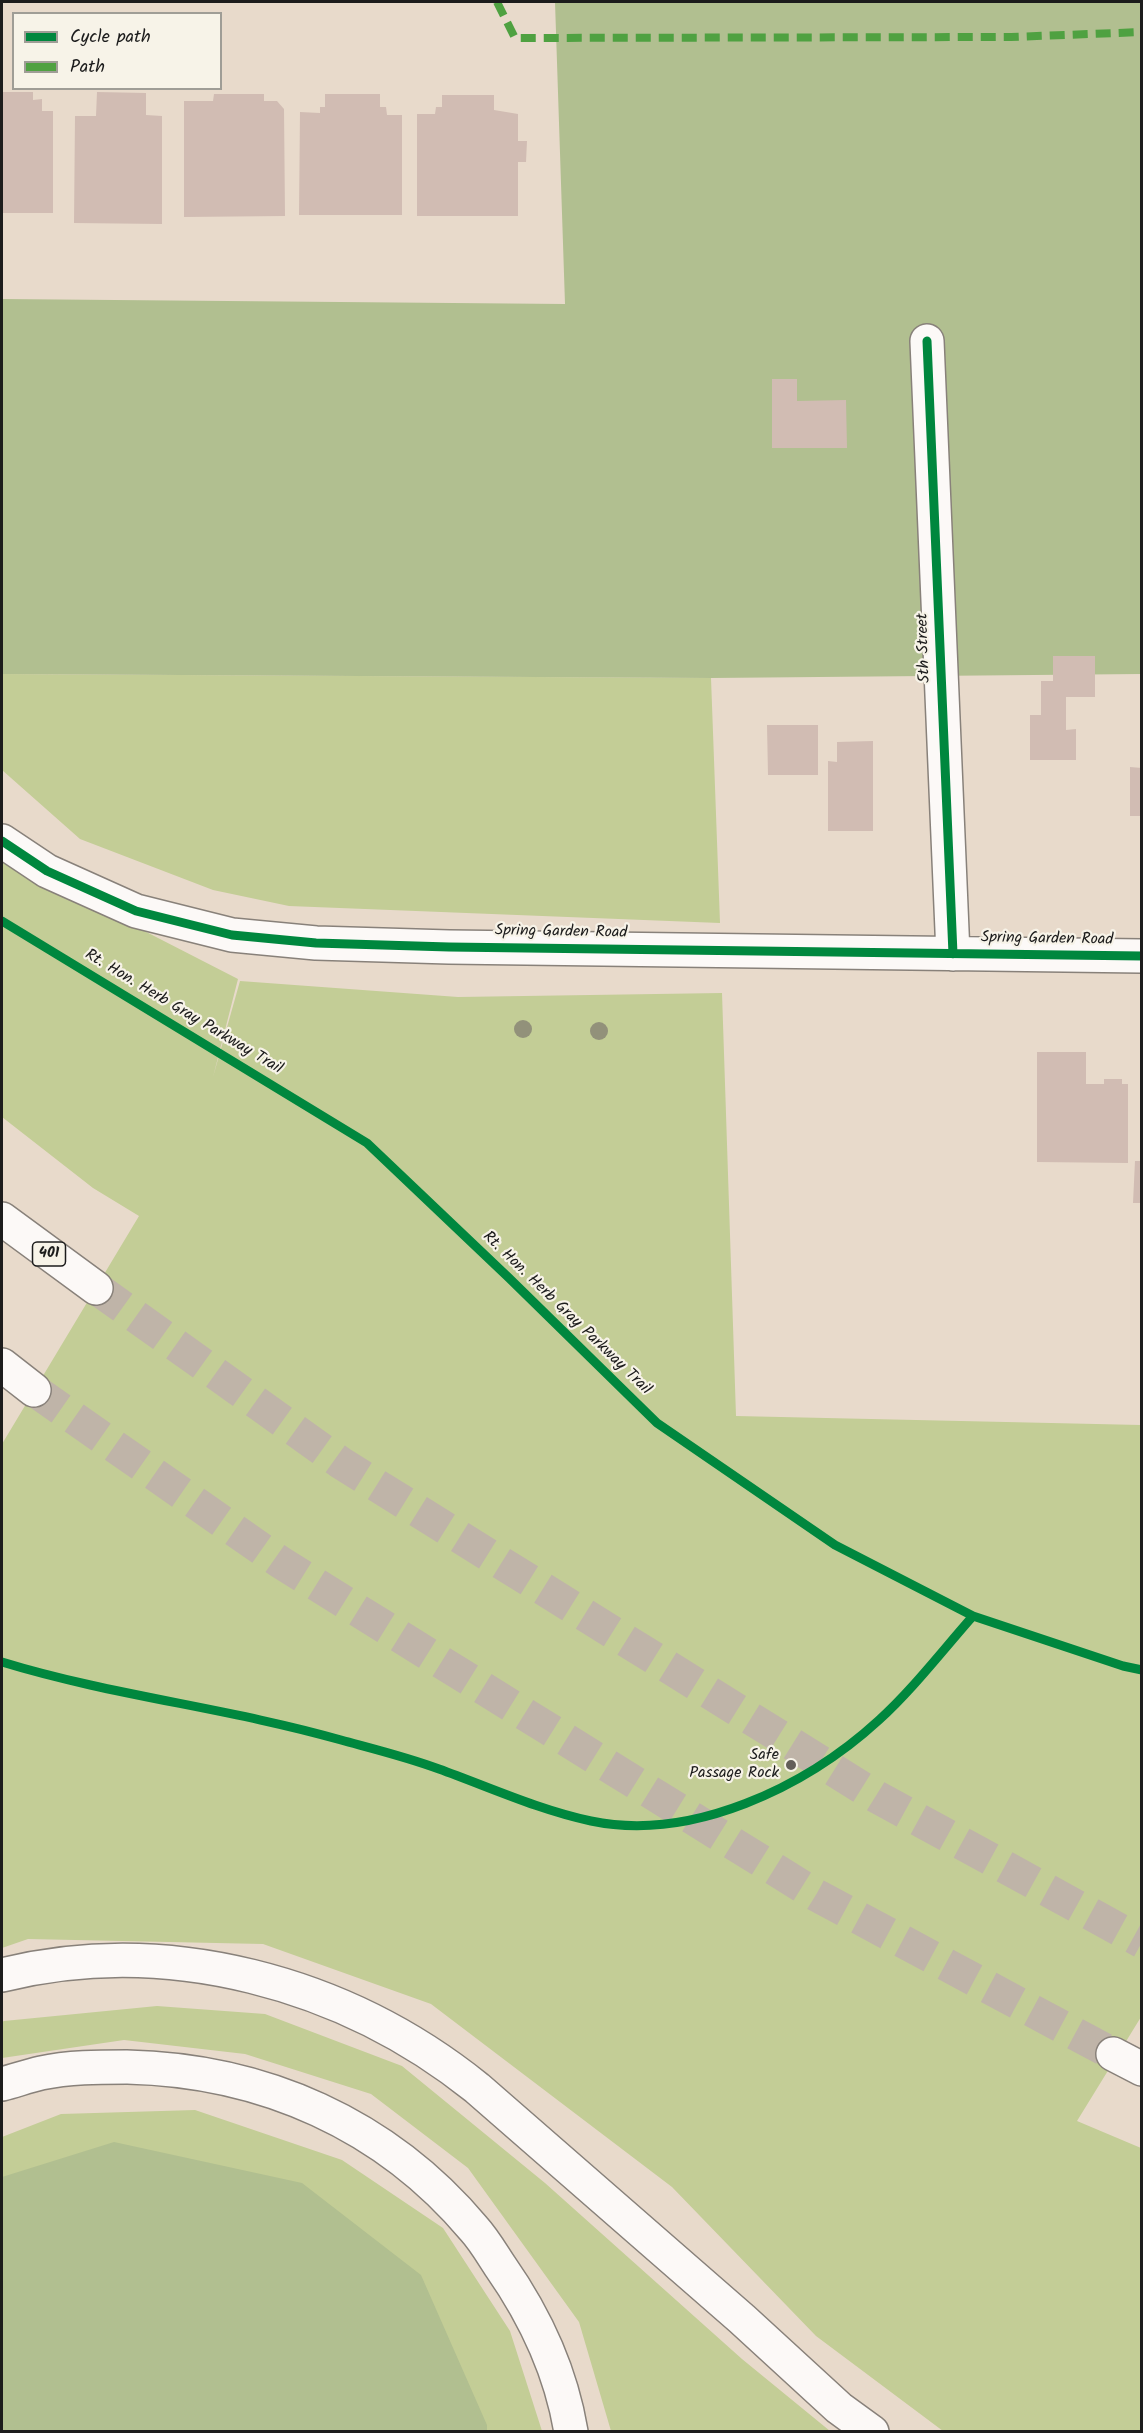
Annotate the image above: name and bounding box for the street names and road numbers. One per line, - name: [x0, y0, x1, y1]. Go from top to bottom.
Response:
- street label: 5th Street: [914, 613, 936, 683]
- street label: Spring Garden Road: [495, 922, 627, 944]
- street label: Spring Garden Road: [981, 929, 1113, 951]
- street label: Rt. Hon. Herb Gray Parkway Trail: [81, 946, 285, 1080]
- street label: Rt. Hon. Herb Gray Parkway Trail: [478, 1228, 654, 1400]
- road number: 401: [32, 1242, 66, 1266]

